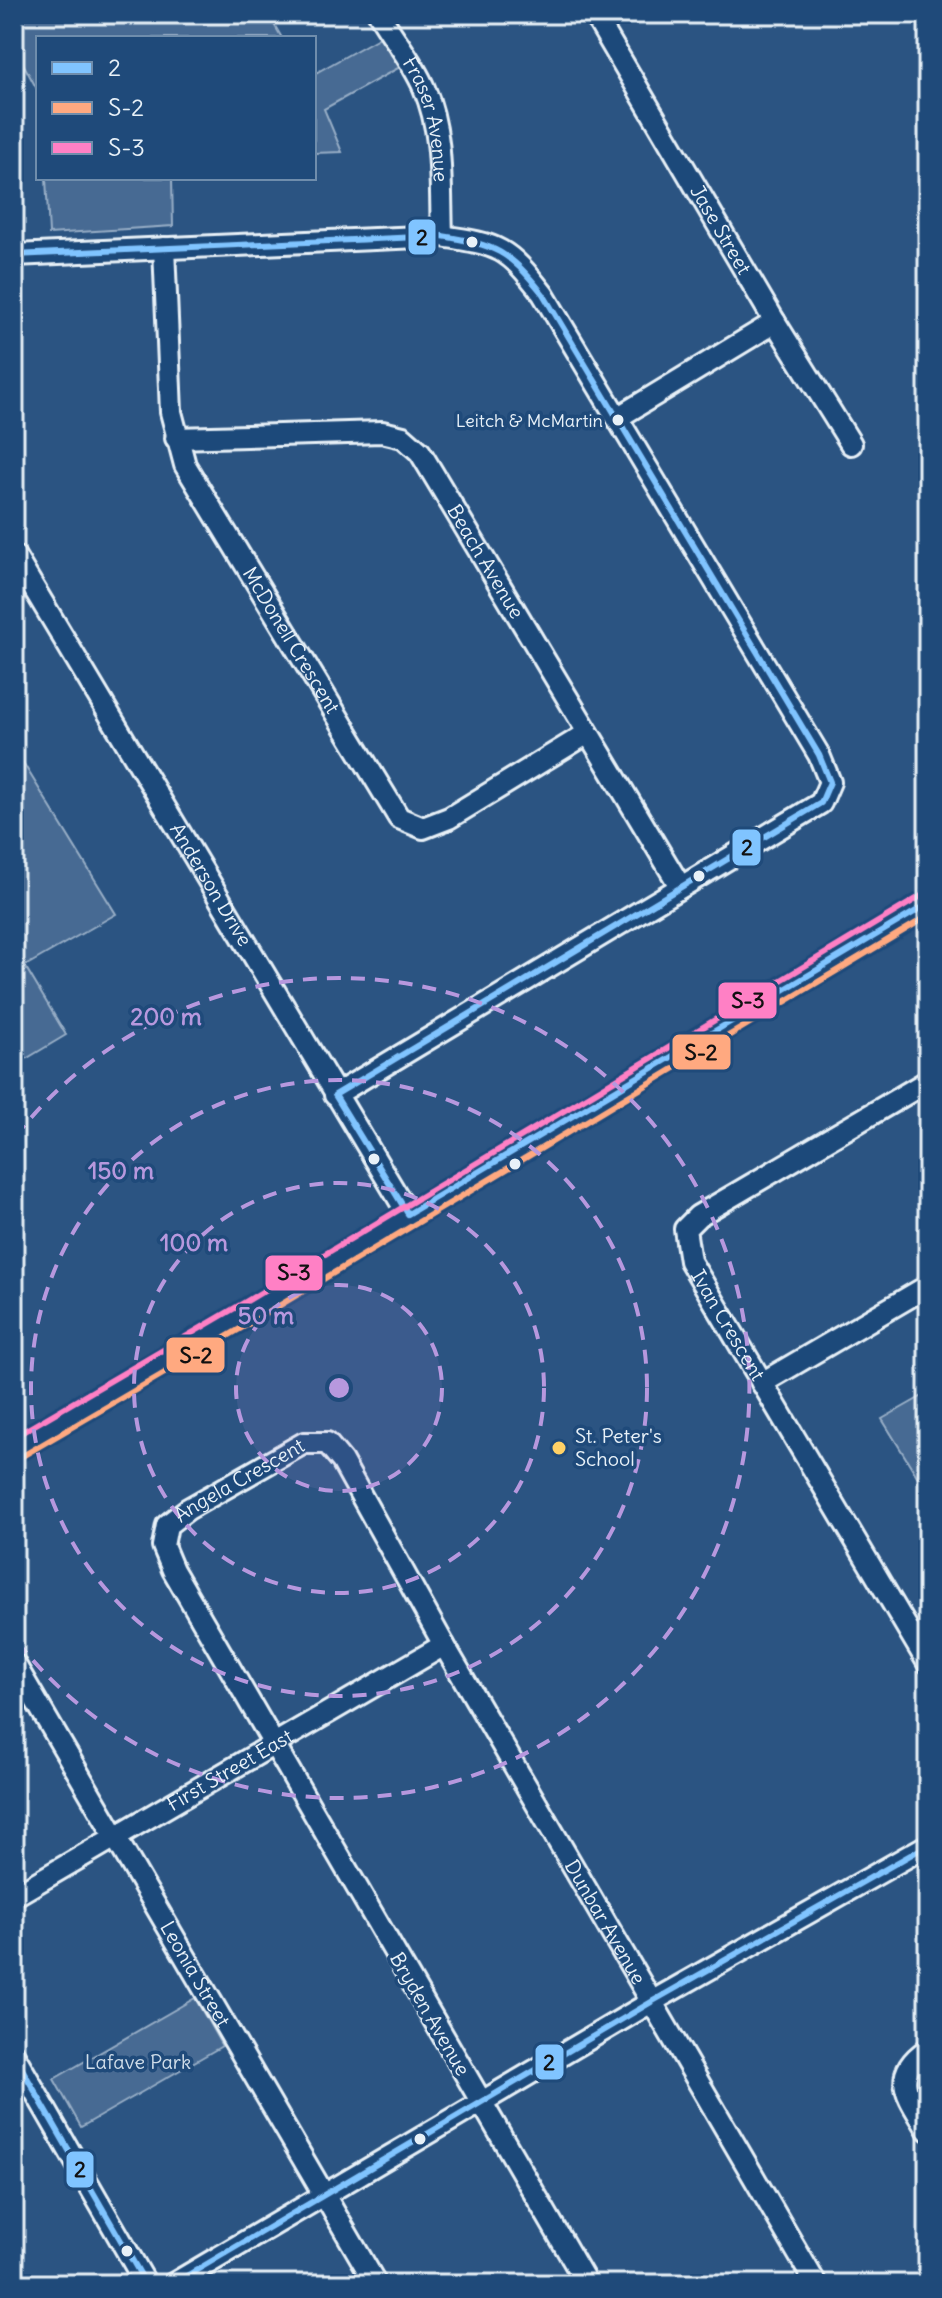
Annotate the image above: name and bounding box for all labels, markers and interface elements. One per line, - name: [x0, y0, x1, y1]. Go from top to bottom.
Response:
- legend: [36, 36, 316, 180]
- text: 2: [108, 52, 121, 82]
- street label: Fraser Avenue: [398, 52, 454, 183]
- text: S-2: [108, 92, 144, 122]
- text: S-3: [108, 132, 145, 162]
- street label: Jase Street: [685, 180, 757, 279]
- line badge: 2: [407, 218, 437, 256]
- text: 2: [416, 223, 428, 251]
- unlabelled marker: [464, 234, 480, 250]
- place label: Leitch & McMartin: [456, 409, 603, 432]
- marker: Leitch & McMartin: [610, 412, 626, 428]
- street label: Beach Avenue: [442, 500, 530, 623]
- street label: McDonell Crescent: [238, 562, 346, 718]
- street label: Anderson Drive: [165, 818, 258, 950]
- line badge: 2: [731, 828, 762, 867]
- text: 2: [741, 833, 753, 861]
- unlabelled marker: [691, 868, 707, 884]
- line badge: S-3: [717, 981, 778, 1020]
- text: S-3: [731, 986, 765, 1014]
- text: 200 m: [130, 1001, 202, 1031]
- line badge: S-2: [671, 1033, 732, 1071]
- text: S-2: [684, 1038, 718, 1066]
- unlabelled marker: [366, 1151, 382, 1167]
- text: 150 m: [88, 1155, 154, 1185]
- unlabelled marker: [507, 1156, 523, 1172]
- text: 100 m: [160, 1227, 228, 1257]
- line badge: S-3: [264, 1254, 324, 1292]
- text: S-3: [277, 1258, 311, 1286]
- street label: Ivan Crescent: [686, 1265, 771, 1385]
- text: 50 m: [238, 1300, 294, 1330]
- line badge: S-2: [165, 1336, 226, 1374]
- text: S-2: [179, 1341, 213, 1369]
- centre of rings: [325, 1374, 353, 1402]
- place label: St. Peter's School: [575, 1423, 662, 1471]
- street label: Angela Crescent: [169, 1432, 309, 1527]
- marker: St. Peter's School: [550, 1439, 568, 1457]
- street label: First Street East: [162, 1723, 297, 1816]
- street label: Dunbar Avenue: [560, 1855, 652, 1989]
- street label: Leonia Street: [155, 1917, 236, 2031]
- street label: Bryden Avenue: [385, 1948, 476, 2080]
- line badge: 2: [534, 2043, 565, 2081]
- text: 2: [543, 2048, 555, 2076]
- park label: Lafave Park: [85, 2049, 191, 2074]
- unlabelled marker: [412, 2131, 428, 2147]
- line badge: 2: [65, 2150, 95, 2189]
- text: 2: [74, 2155, 86, 2183]
- unlabelled marker: [119, 2243, 135, 2259]

